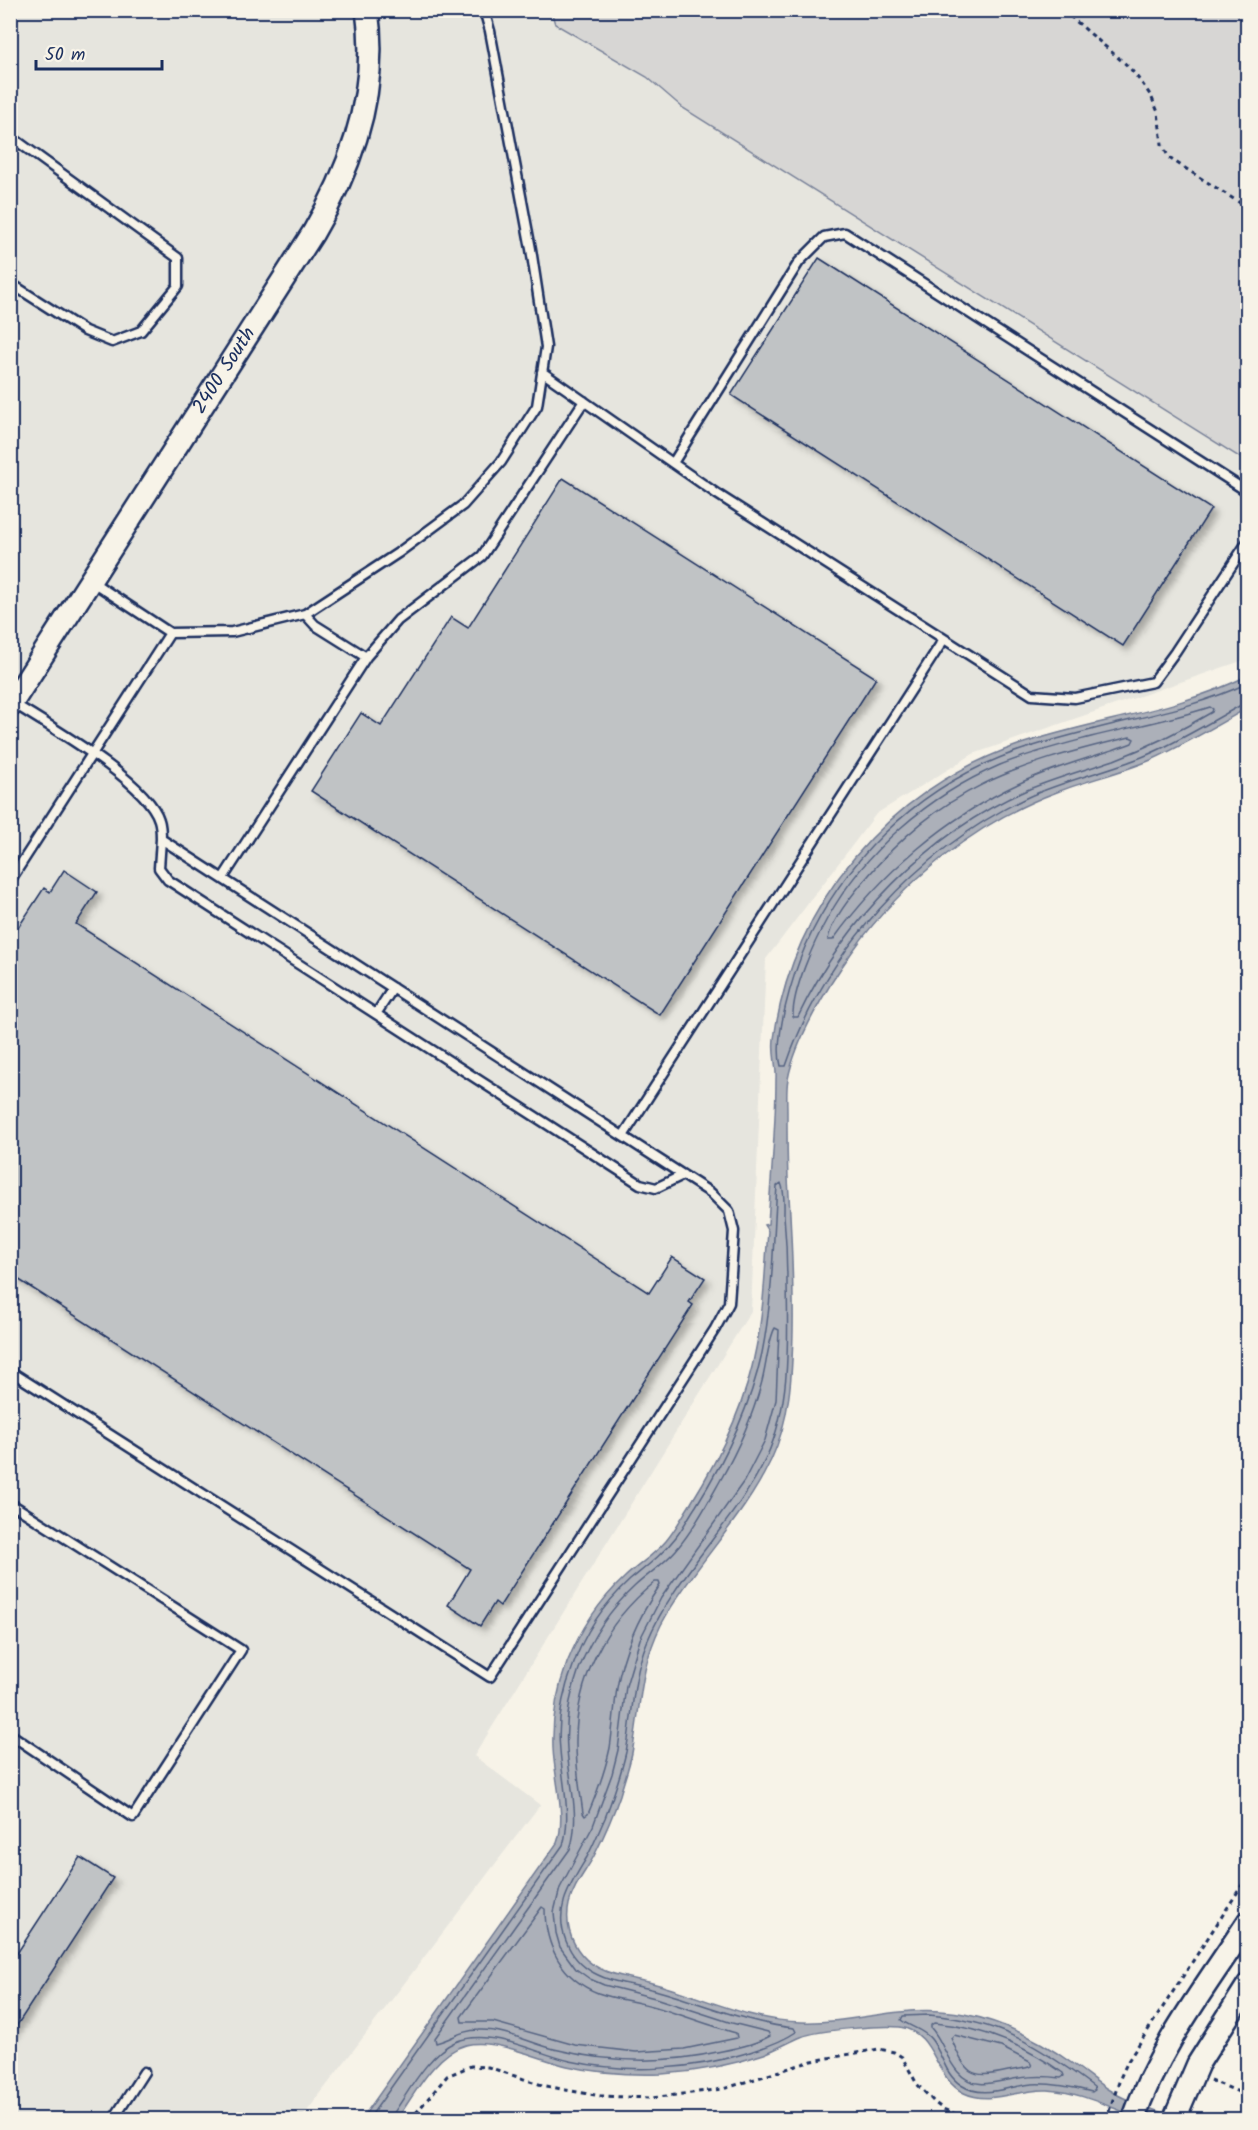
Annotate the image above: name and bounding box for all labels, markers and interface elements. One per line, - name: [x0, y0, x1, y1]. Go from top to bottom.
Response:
- scale bar: [36, 33, 162, 71]
- text: 50 m: [45, 41, 85, 70]
- street label: 2400 South: [185, 321, 265, 421]

